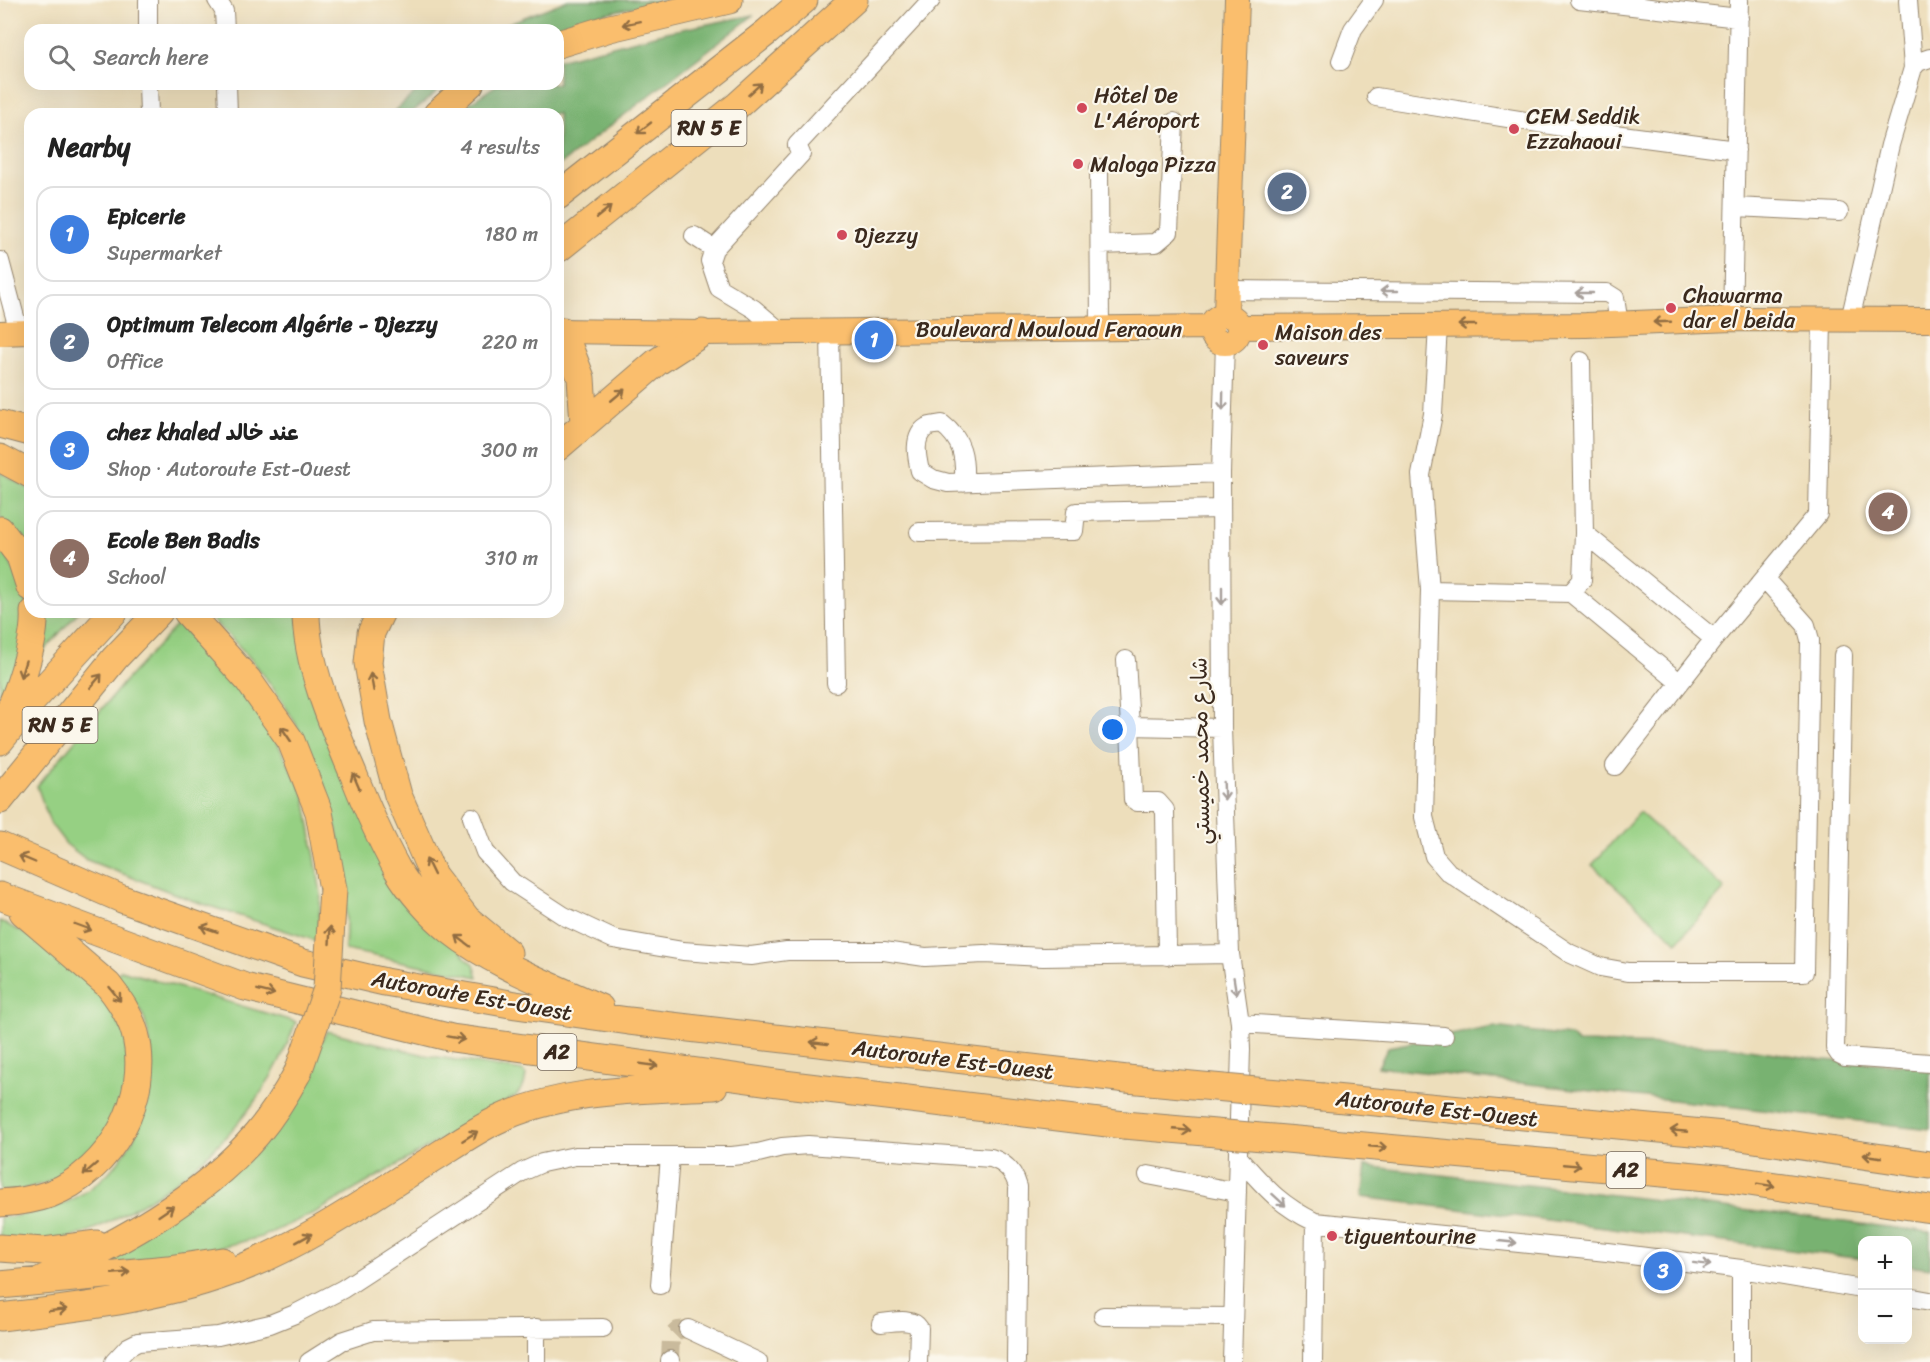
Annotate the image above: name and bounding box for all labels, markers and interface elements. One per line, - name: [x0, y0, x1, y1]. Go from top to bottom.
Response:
- one-way arrow: [622, 18, 641, 29]
- search box: [24, 24, 564, 90]
- text: Search here: [93, 38, 209, 77]
- icon: search: [45, 41, 78, 74]
- place label: Hôtel De L'Aéroport: [1094, 76, 1200, 140]
- one-way arrow: [747, 82, 762, 96]
- place label: CEM Seddik Ezzahaoui: [1526, 97, 1640, 161]
- marker: Hôtel De L'Aéroport: [1075, 101, 1089, 115]
- road number: RN 5 E: [672, 110, 746, 146]
- one-way arrow: [636, 122, 652, 135]
- marker: CEM Seddik Ezzahaoui: [1507, 122, 1521, 136]
- text: Nearby: [48, 124, 130, 170]
- text: 4 results: [460, 130, 540, 165]
- place label: Maloga Pizza: [1090, 145, 1217, 184]
- marker: Maloga Pizza: [1071, 157, 1085, 171]
- pin: 2: [1268, 170, 1306, 214]
- text: Epicerie: [107, 197, 186, 236]
- one-way arrow: [595, 206, 611, 219]
- place label: Djezzy: [854, 216, 919, 255]
- text: 1: [65, 217, 74, 252]
- text: 180 m: [484, 217, 538, 252]
- marker: Djezzy: [835, 228, 849, 242]
- text: Supermarket: [107, 236, 222, 271]
- place label: Chawarma dar el beida: [1683, 276, 1796, 340]
- one-way arrow: [1380, 285, 1400, 297]
- one-way arrow: [1575, 287, 1595, 299]
- marker: Chawarma dar el beida: [1664, 301, 1678, 315]
- text: Optimum Telecom Algérie - Djezzy: [107, 305, 437, 344]
- street label: Boulevard Mouloud Feraoun: [916, 310, 1182, 349]
- place label: Maison des saveurs: [1274, 313, 1383, 377]
- one-way arrow: [1652, 316, 1672, 328]
- pin: 1: [854, 318, 894, 362]
- one-way arrow: [1457, 319, 1477, 331]
- text: 2: [64, 325, 75, 360]
- text: 220 m: [482, 325, 538, 360]
- marker: Maison des saveurs: [1256, 338, 1270, 352]
- text: Office: [107, 344, 163, 379]
- one-way arrow: [610, 388, 625, 402]
- one-way arrow: [1217, 391, 1229, 411]
- text: chez khaled عند خالد: [107, 413, 299, 452]
- text: 3: [64, 433, 75, 468]
- text: 300 m: [481, 433, 538, 468]
- text: Shop · Autoroute Est-Ouest: [107, 452, 351, 487]
- pin: 4: [1868, 490, 1908, 534]
- text: Ecole Ben Badis: [107, 521, 260, 560]
- text: 4: [63, 541, 76, 576]
- text: 310 m: [485, 541, 538, 576]
- text: School: [107, 560, 166, 595]
- one-way arrow: [1216, 586, 1228, 606]
- street label: شارع محمد خميستي: [1179, 657, 1222, 845]
- one-way arrow: [17, 659, 28, 678]
- one-way arrow: [89, 673, 102, 689]
- one-way arrow: [366, 673, 377, 693]
- road number: RN 5 E: [22, 707, 98, 743]
- your location: [1098, 715, 1127, 744]
- one-way arrow: [280, 727, 292, 743]
- one-way arrow: [350, 772, 361, 791]
- one-way arrow: [1219, 781, 1230, 801]
- one-way arrow: [18, 853, 37, 864]
- one-way arrow: [424, 859, 436, 877]
- one-way arrow: [73, 922, 91, 933]
- one-way arrow: [200, 923, 218, 934]
- one-way arrow: [325, 925, 336, 945]
- one-way arrow: [455, 934, 471, 947]
- street label: Autoroute Est-Ouest: [368, 959, 576, 1032]
- one-way arrow: [1229, 976, 1240, 995]
- one-way arrow: [108, 985, 121, 1001]
- one-way arrow: [256, 987, 275, 999]
- street label: Autoroute Est-Ouest: [849, 1028, 1056, 1091]
- one-way arrow: [445, 1033, 465, 1044]
- road number: A2: [538, 1034, 576, 1070]
- one-way arrow: [809, 1037, 829, 1048]
- one-way arrow: [638, 1060, 658, 1071]
- street label: Autoroute Est-Ouest: [1333, 1078, 1540, 1139]
- one-way arrow: [1172, 1125, 1191, 1136]
- one-way arrow: [1669, 1125, 1689, 1136]
- one-way arrow: [461, 1129, 478, 1141]
- one-way arrow: [1368, 1142, 1387, 1153]
- one-way arrow: [1863, 1151, 1882, 1162]
- road number: A2: [1606, 1152, 1646, 1188]
- one-way arrow: [1562, 1160, 1582, 1171]
- one-way arrow: [83, 1162, 98, 1176]
- one-way arrow: [1756, 1179, 1776, 1190]
- one-way arrow: [1271, 1193, 1286, 1207]
- one-way arrow: [157, 1205, 173, 1217]
- place label: tiguentourine: [1344, 1217, 1476, 1256]
- marker: tiguentourine: [1325, 1229, 1339, 1243]
- one-way arrow: [295, 1232, 312, 1244]
- map controls: [1858, 1236, 1912, 1344]
- button: +: [1858, 1236, 1912, 1290]
- one-way arrow: [1498, 1237, 1517, 1248]
- pin: 3: [1644, 1248, 1682, 1294]
- one-way arrow: [1691, 1259, 1711, 1270]
- one-way arrow: [111, 1268, 130, 1279]
- button: −: [1858, 1290, 1912, 1344]
- one-way arrow: [48, 1304, 67, 1315]

